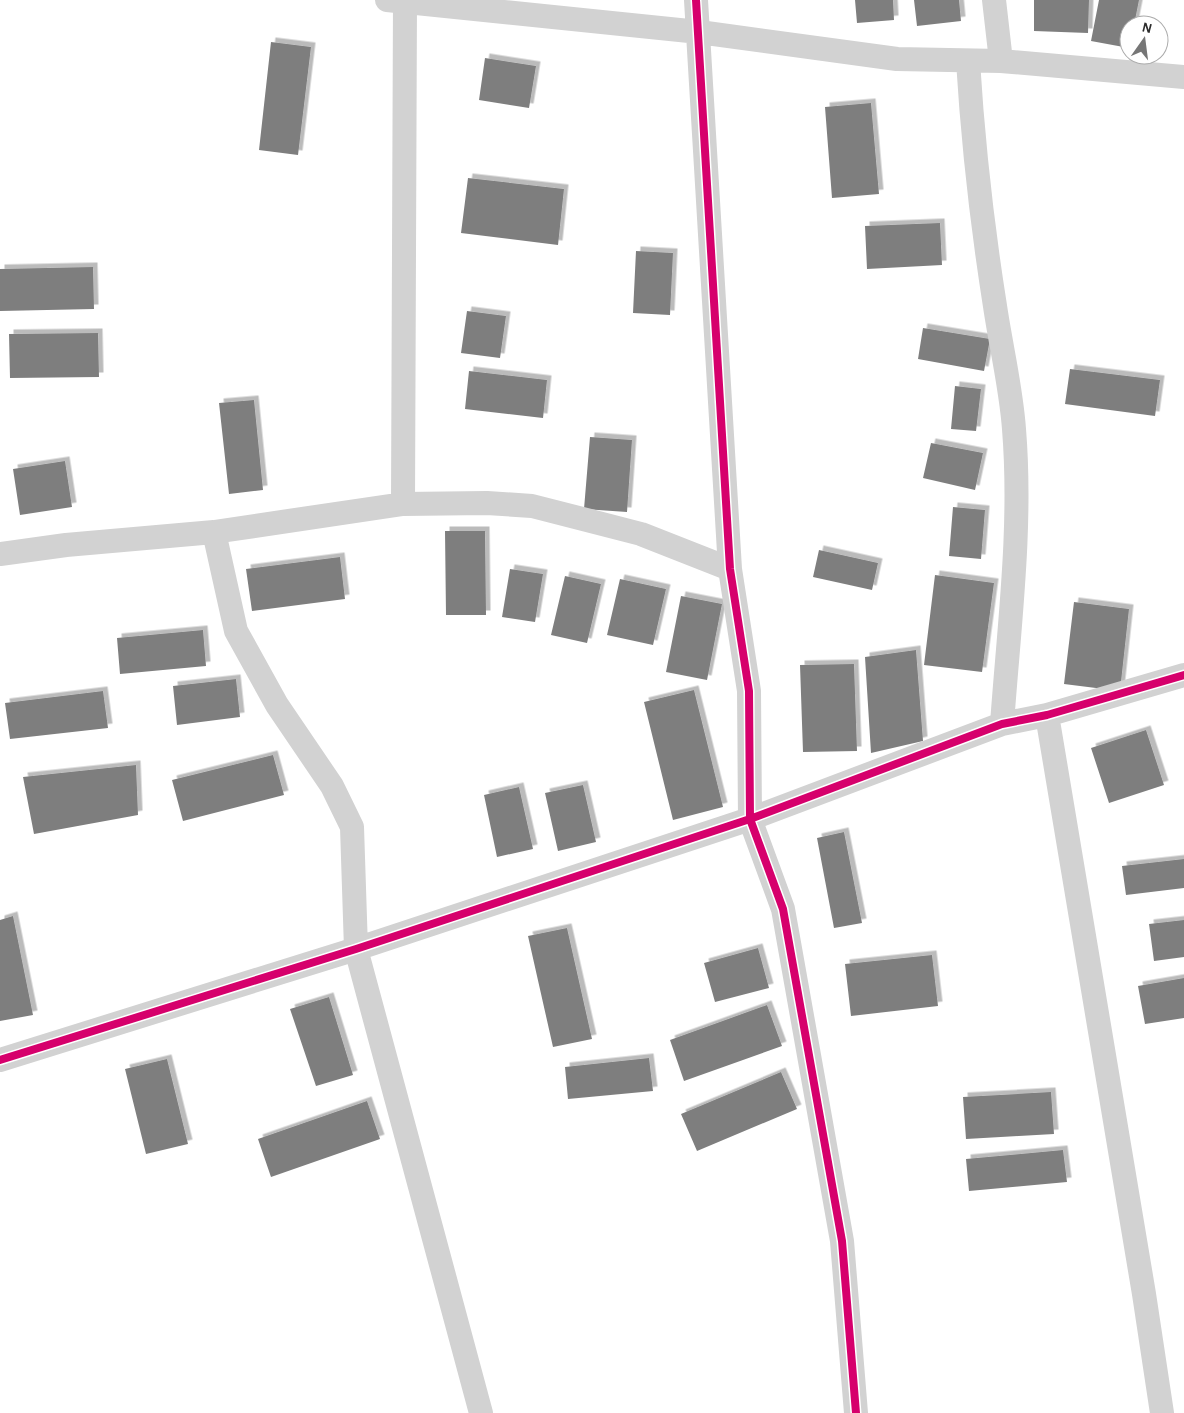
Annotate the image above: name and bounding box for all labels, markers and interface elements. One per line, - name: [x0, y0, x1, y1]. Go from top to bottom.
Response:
- north arrow: [1119, 15, 1169, 65]
- text: N: [1140, 20, 1153, 36]

